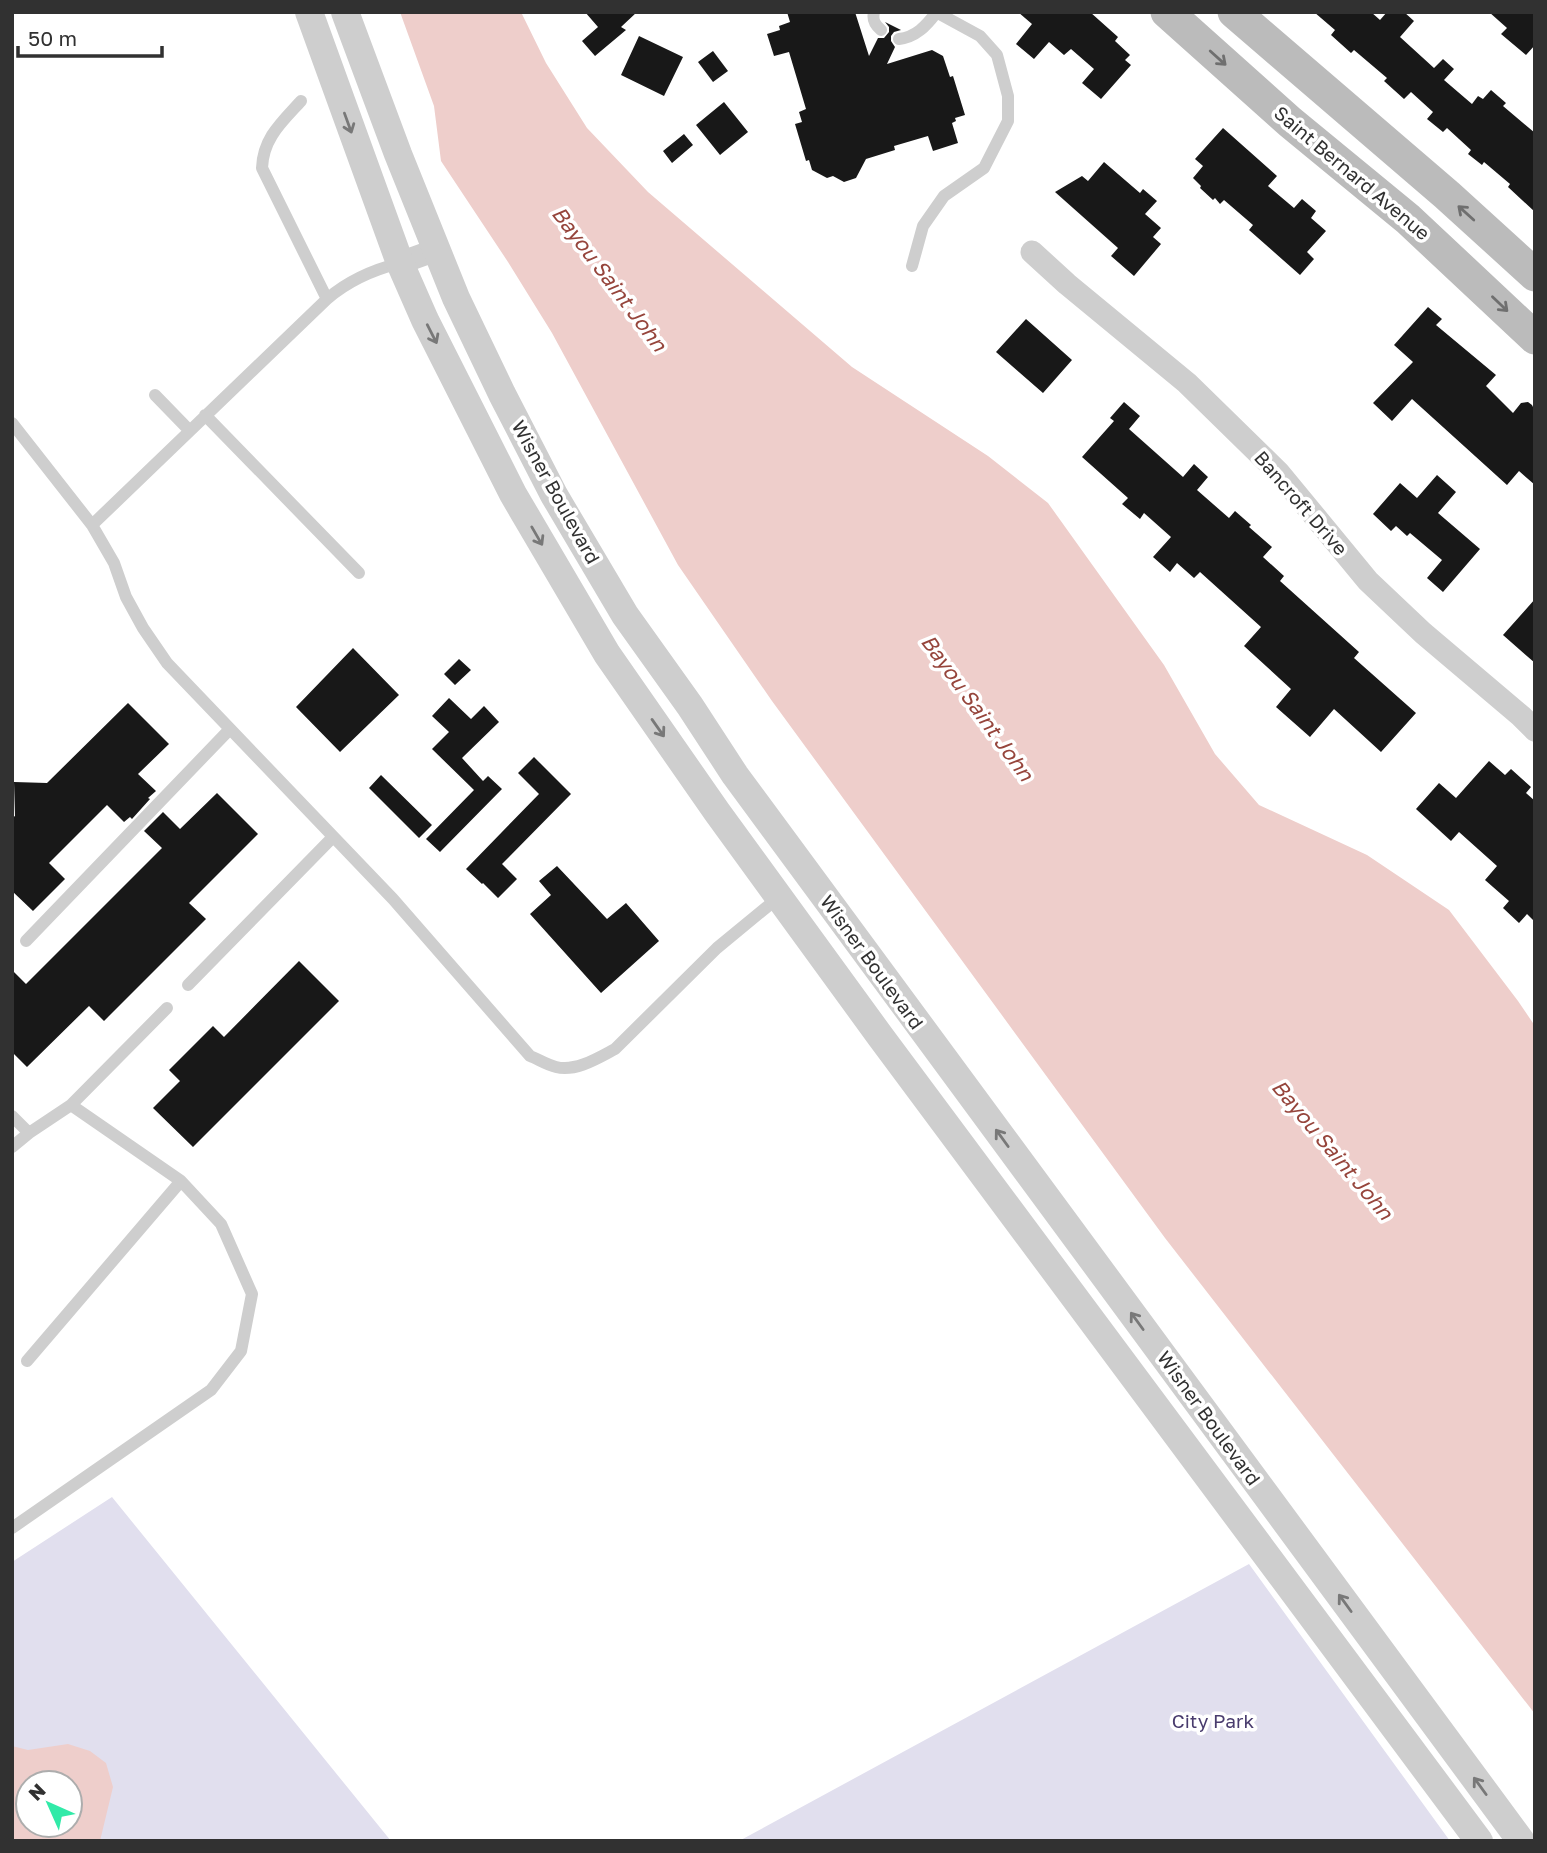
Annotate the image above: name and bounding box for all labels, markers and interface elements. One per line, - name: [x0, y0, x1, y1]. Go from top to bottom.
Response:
- scale bar: [18, 14, 161, 58]
- text: 50 m: [28, 25, 77, 51]
- one-way arrow: [1209, 49, 1226, 66]
- street label: Saint Bernard Avenue: [1270, 101, 1435, 244]
- one-way arrow: [343, 111, 356, 133]
- water label: Bayou Saint John: [547, 201, 673, 357]
- one-way arrow: [1457, 205, 1475, 221]
- one-way arrow: [1490, 295, 1508, 312]
- one-way arrow: [426, 323, 440, 344]
- street label: Wisner Boulevard: [508, 416, 605, 567]
- street label: Bancroft Drive: [1250, 446, 1353, 559]
- one-way arrow: [530, 525, 544, 545]
- water label: Bayou Saint John: [916, 629, 1040, 787]
- one-way arrow: [651, 718, 665, 737]
- street label: Wisner Boulevard: [816, 890, 929, 1033]
- water label: Bayou Saint John: [1267, 1074, 1400, 1225]
- one-way arrow: [995, 1129, 1010, 1148]
- one-way arrow: [1130, 1312, 1145, 1331]
- street label: Wisner Boulevard: [1153, 1346, 1266, 1489]
- one-way arrow: [1338, 1593, 1353, 1612]
- park label: City Park: [1172, 1709, 1255, 1732]
- north arrow: [14, 1769, 84, 1839]
- one-way arrow: [1473, 1777, 1487, 1796]
- text: N: [23, 1778, 50, 1805]

